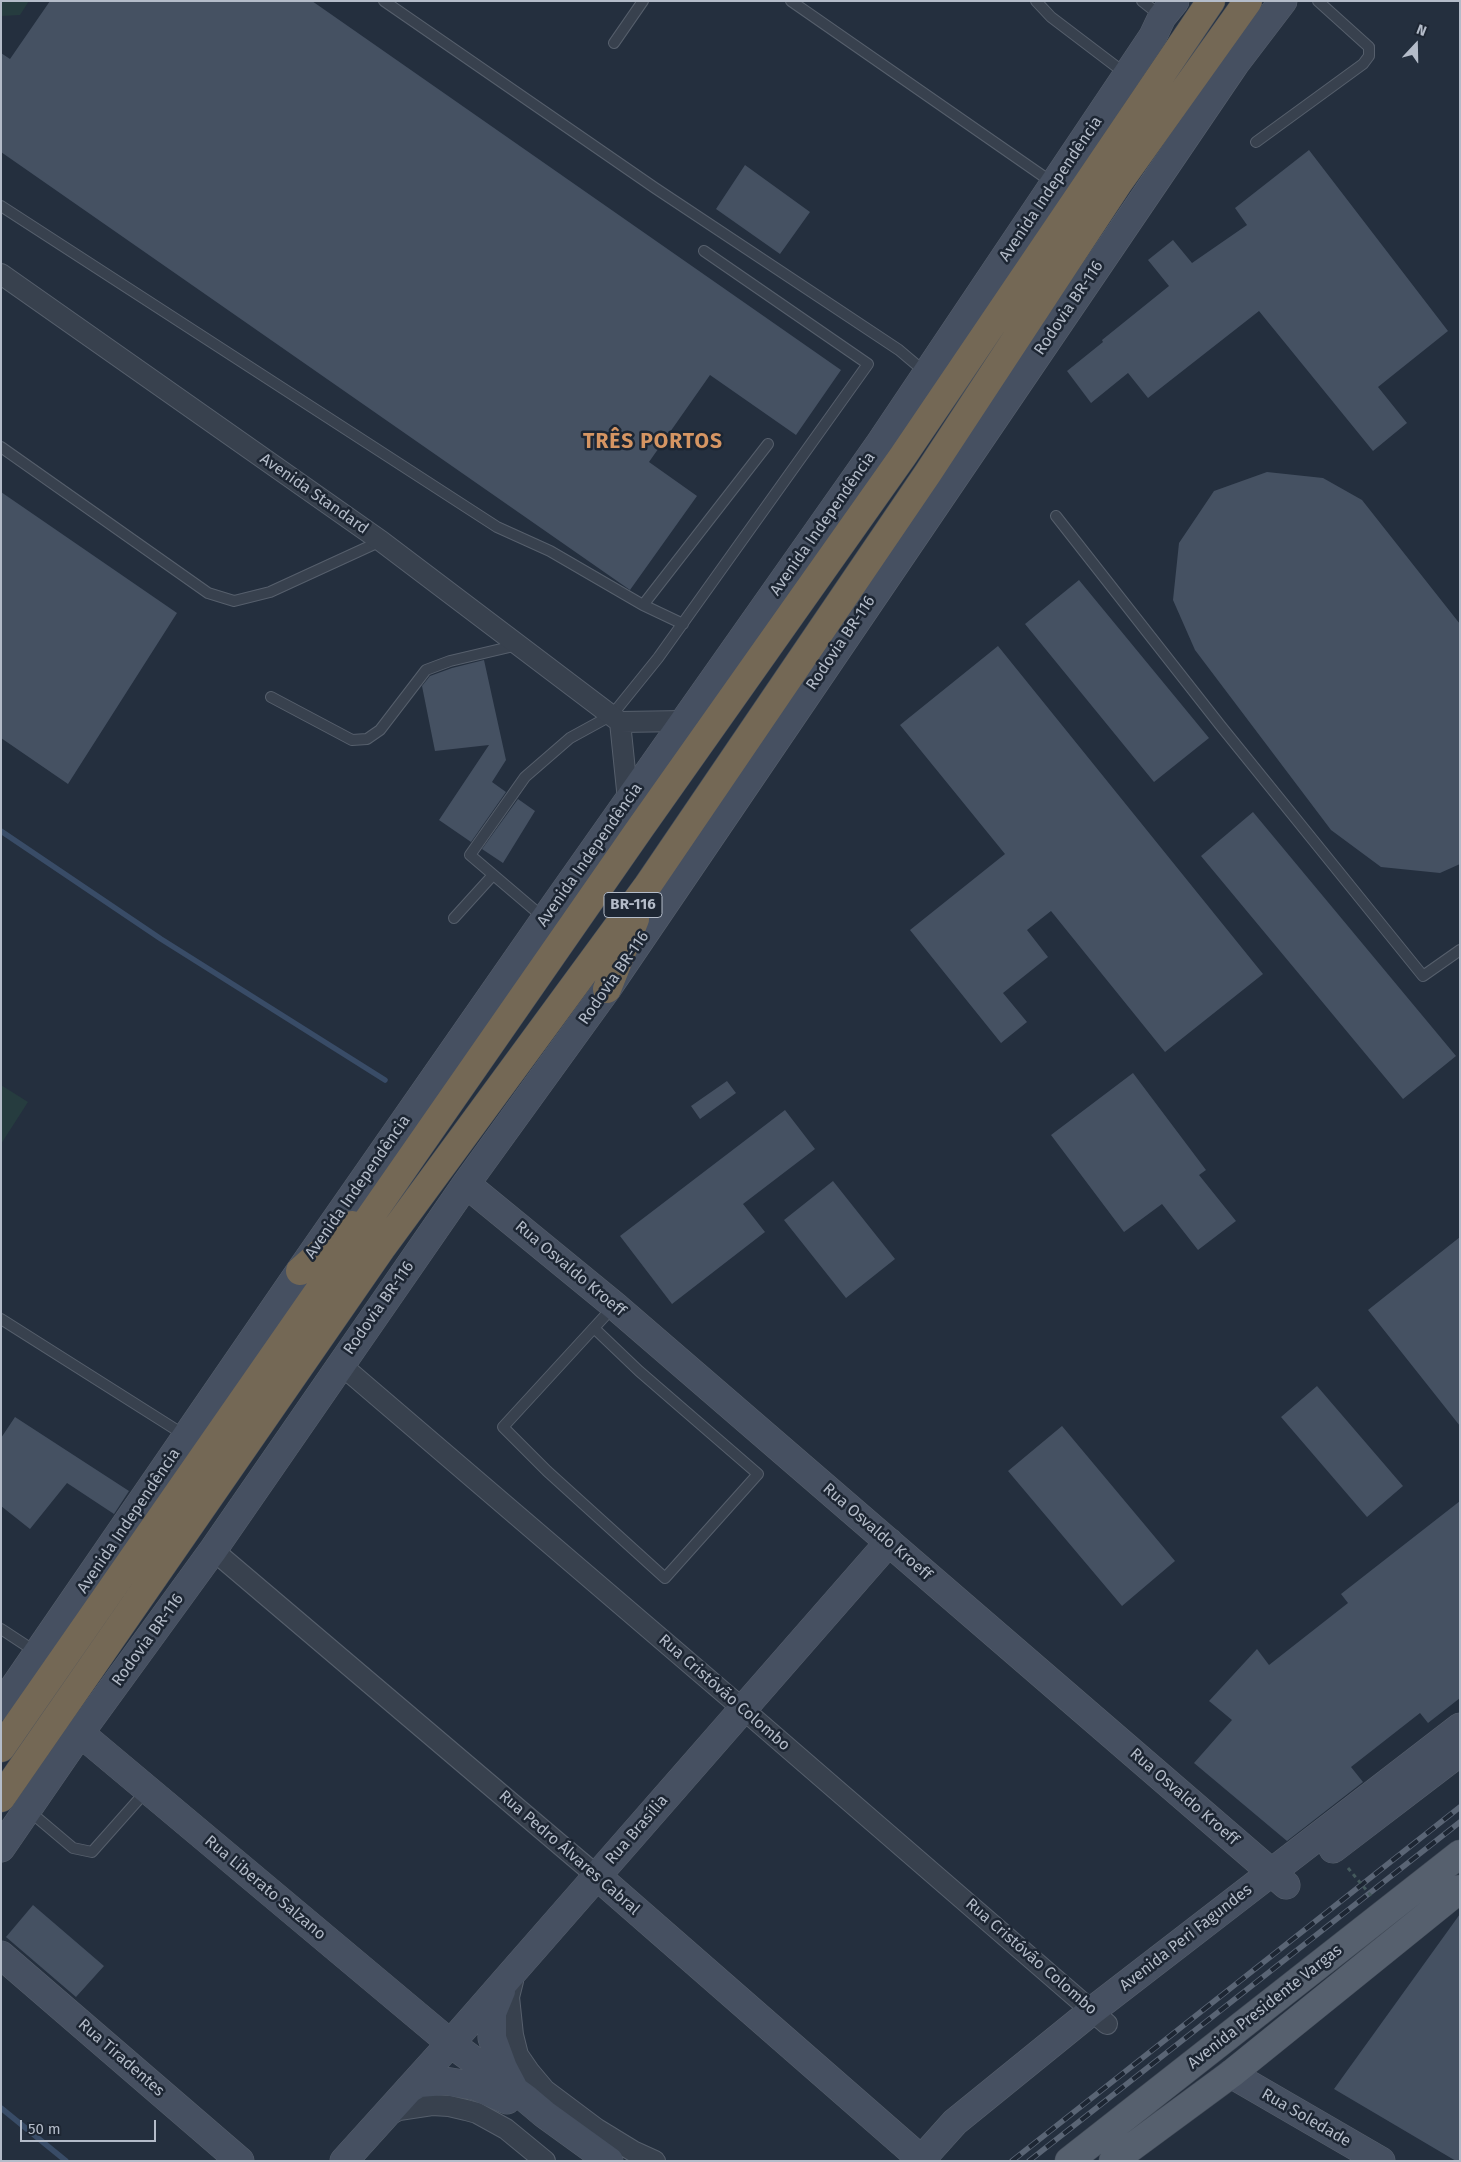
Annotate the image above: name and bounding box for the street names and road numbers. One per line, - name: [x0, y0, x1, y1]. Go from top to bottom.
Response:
- street label: Avenida Independência: [995, 113, 1107, 265]
- street label: Rodovia BR-116: [1030, 257, 1108, 359]
- street label: Avenida Standard: [256, 449, 372, 539]
- street label: Avenida Independência: [766, 449, 880, 599]
- street label: Rodovia BR-116: [802, 592, 880, 694]
- street label: Avenida Independência: [533, 780, 647, 930]
- road number: BR-116: [604, 892, 662, 918]
- street label: Rodovia BR-116: [575, 928, 653, 1028]
- street label: Avenida Independência: [301, 1112, 415, 1262]
- street label: Rua Osvaldo Kroeff: [511, 1217, 629, 1321]
- street label: Rodovia BR-116: [340, 1258, 418, 1358]
- street label: Avenida Independência: [73, 1445, 185, 1597]
- street label: Rua Osvaldo Kroeff: [819, 1479, 935, 1585]
- street label: Rodovia BR-116: [108, 1590, 188, 1690]
- street label: Rua Cristóvão Colombo: [654, 1631, 794, 1755]
- street label: Rua Osvaldo Kroeff: [1126, 1744, 1242, 1850]
- street label: Rua Pedro Álvares Cabral: [495, 1787, 643, 1919]
- street label: Rua Brasília: [602, 1791, 672, 1869]
- street label: Rua Liberato Salzano: [200, 1832, 330, 1944]
- street label: Avenida Peri Fagundes: [1116, 1880, 1256, 1996]
- street label: Rua Cristóvão Colombo: [961, 1895, 1101, 2019]
- street label: Avenida Presidente Vargas: [1184, 1941, 1346, 2073]
- street label: Rua Tiradentes: [74, 2015, 168, 2101]
- street label: Rua Soledade: [1258, 2085, 1354, 2151]

